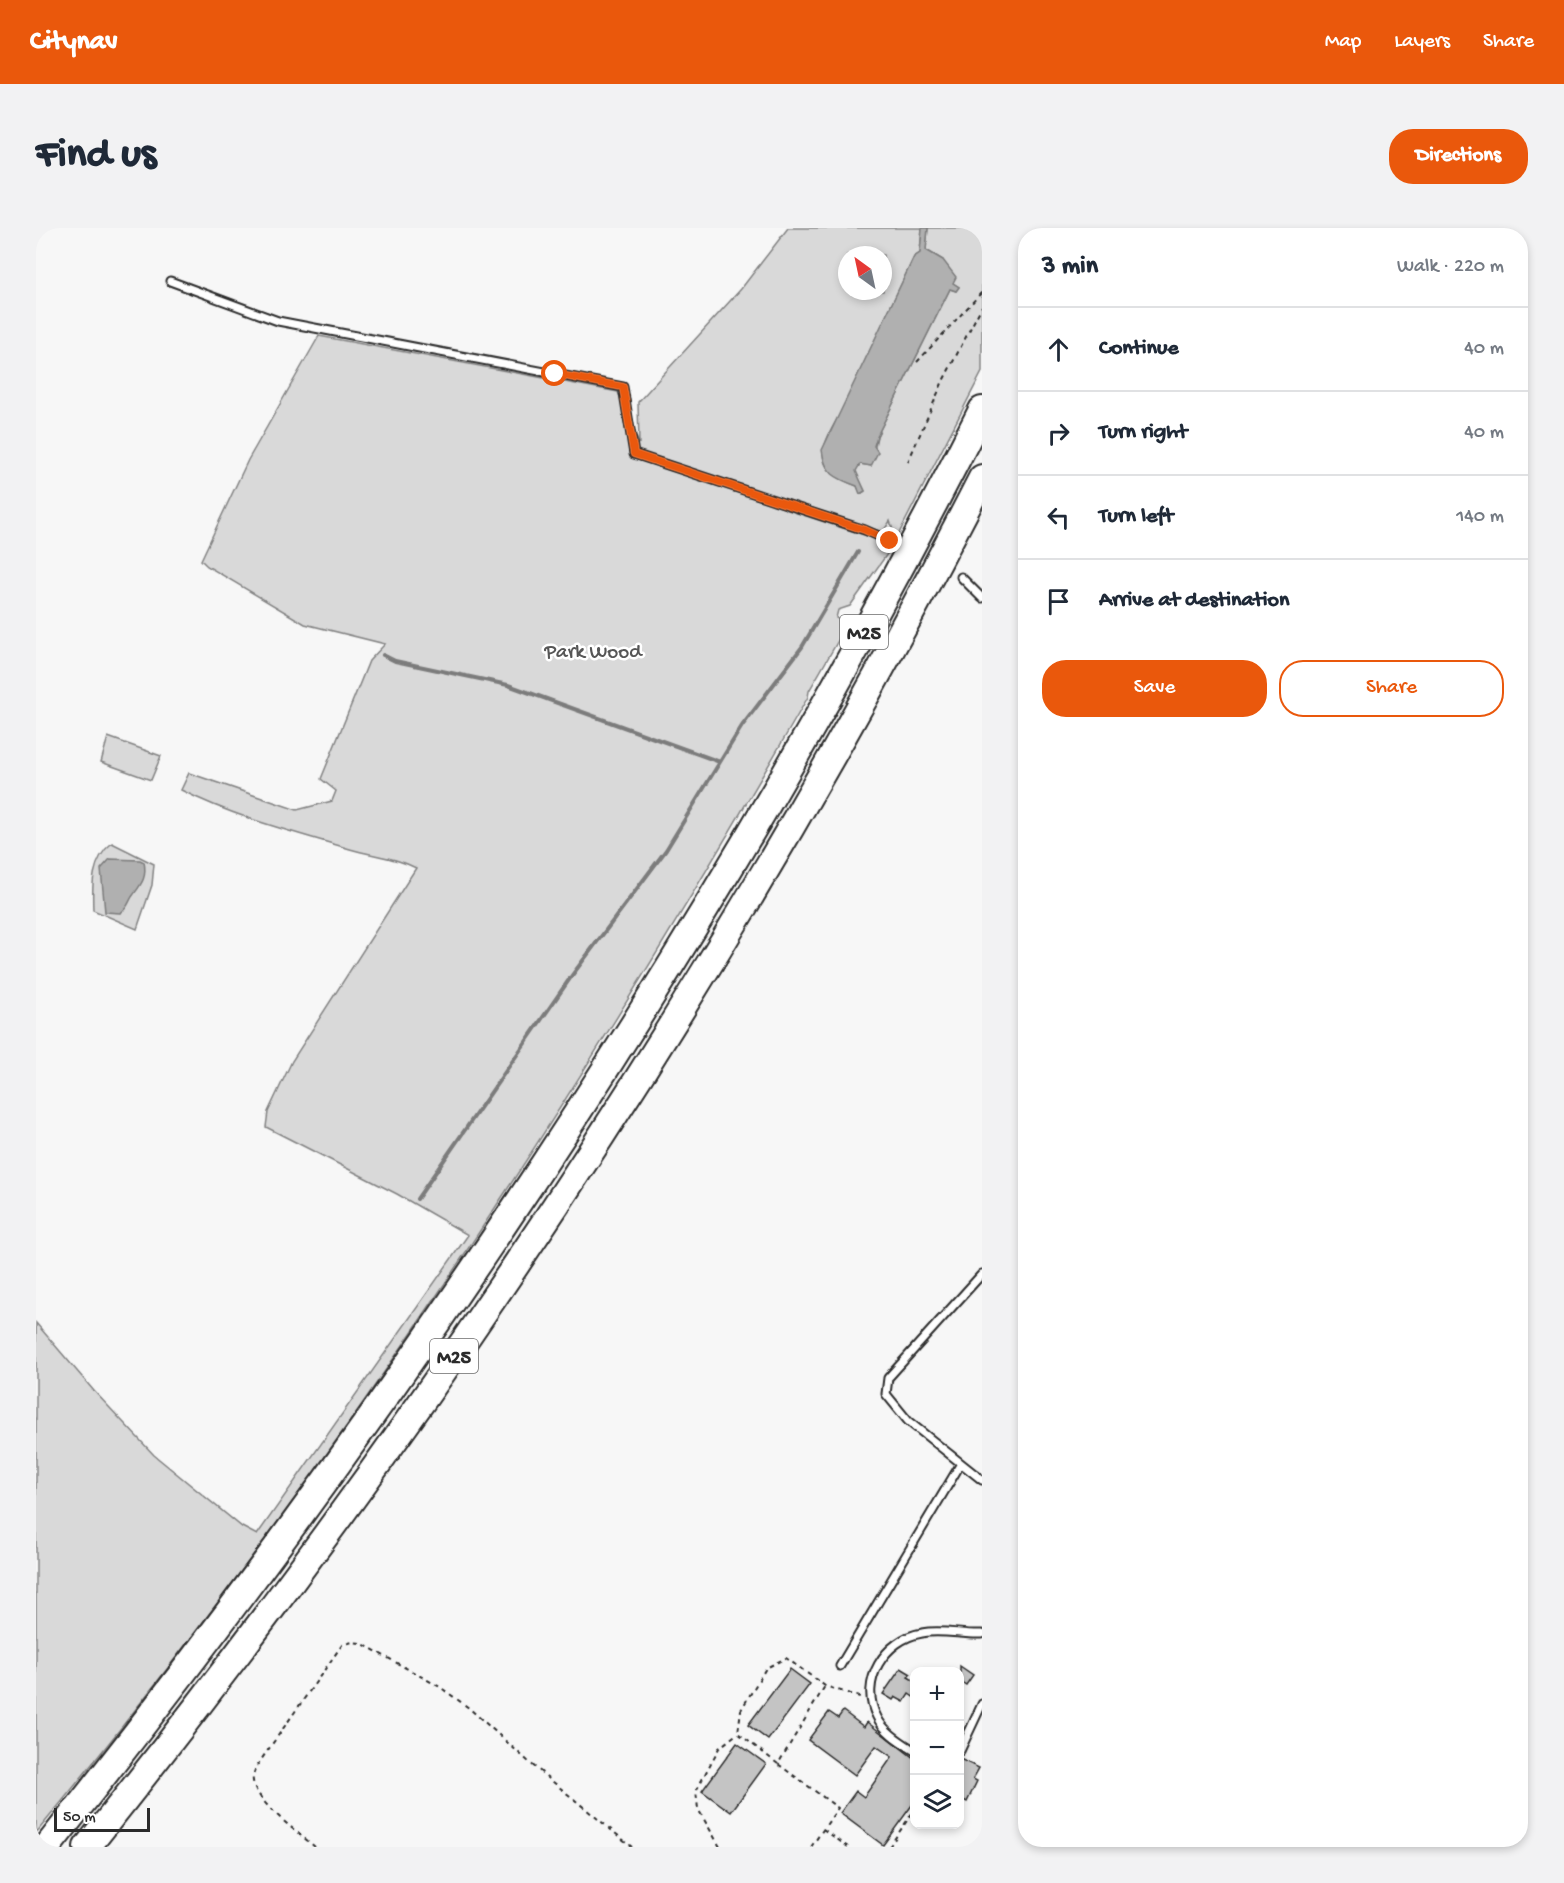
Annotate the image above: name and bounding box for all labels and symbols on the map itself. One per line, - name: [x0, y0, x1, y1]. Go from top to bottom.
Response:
- north arrow: [838, 246, 892, 300]
- route start: [541, 360, 567, 386]
- route end: [876, 527, 902, 553]
- road number: M25: [840, 615, 888, 649]
- park label: Park Wood: [544, 641, 643, 666]
- road number: M25: [430, 1339, 478, 1373]
- scale bar: [54, 1805, 150, 1832]

